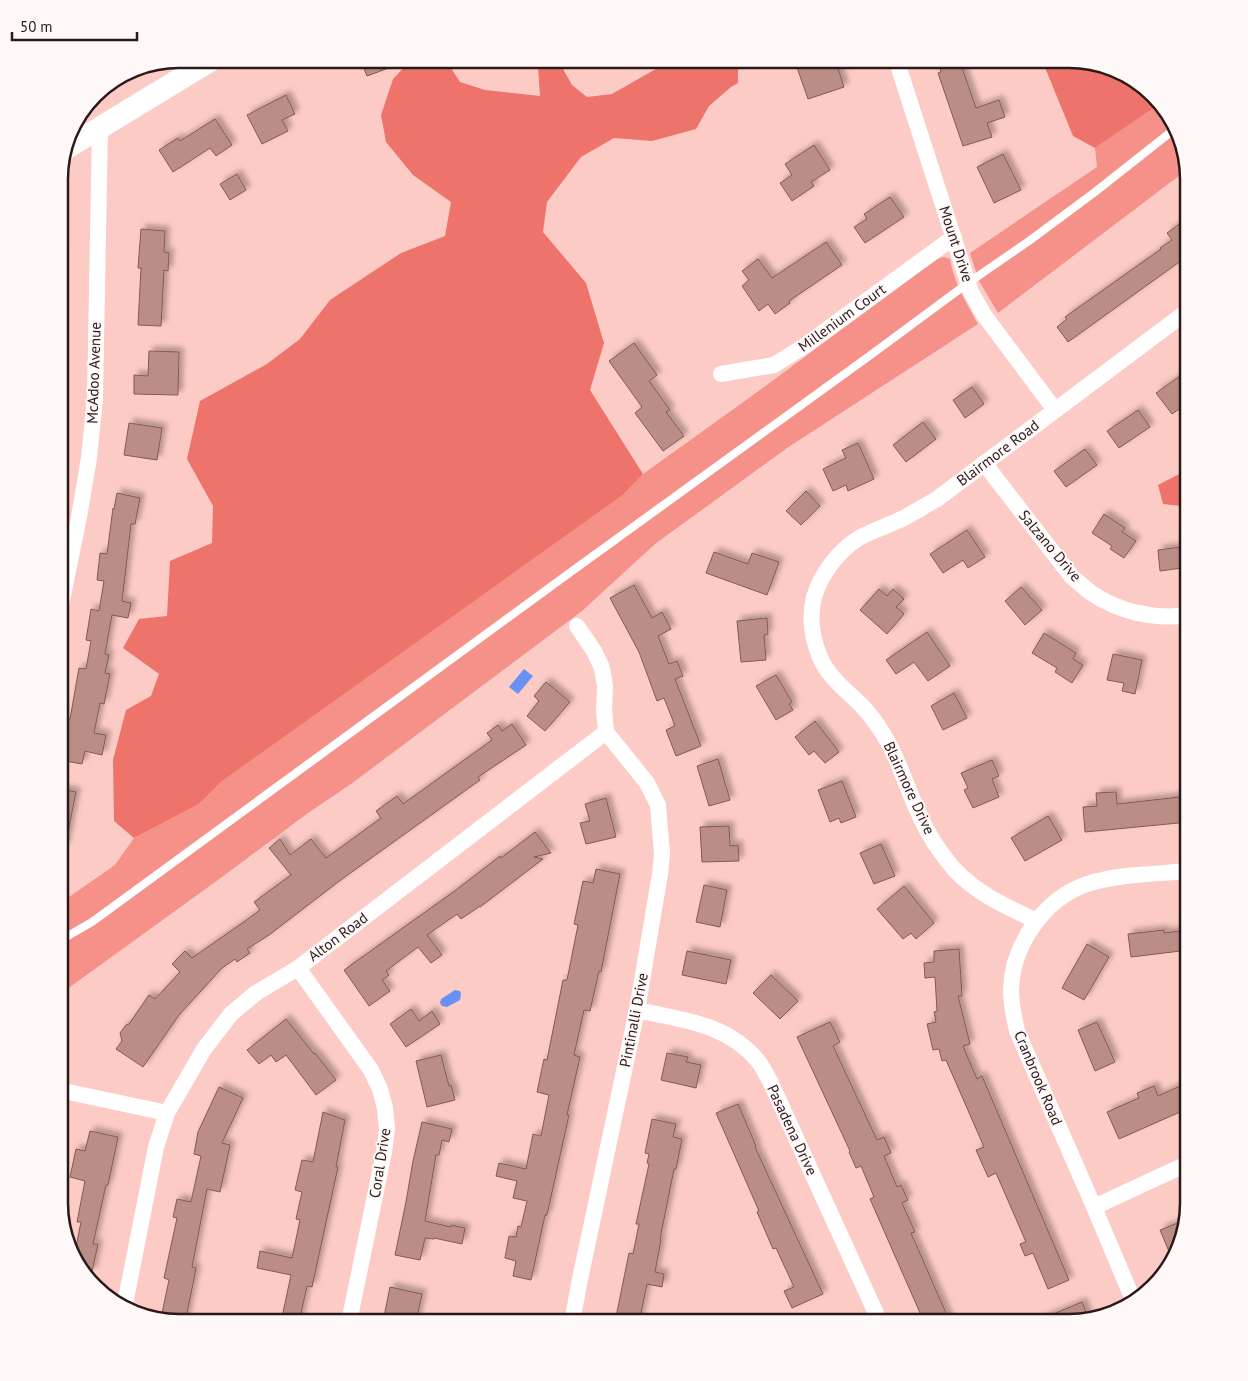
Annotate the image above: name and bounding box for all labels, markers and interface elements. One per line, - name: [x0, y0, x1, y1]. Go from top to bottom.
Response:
- scale bar: [12, 10, 138, 42]
- text: 50 m: [20, 17, 53, 36]
- street label: Mount Drive: [935, 203, 978, 284]
- street label: Millenium Court: [794, 279, 889, 356]
- street label: McAdoo Avenue: [82, 322, 105, 424]
- street label: Blairmore Road: [953, 415, 1043, 490]
- street label: Salzano Drive: [1015, 506, 1086, 585]
- street label: Blairmore Drive: [880, 738, 939, 837]
- street label: Alton Road: [304, 908, 371, 965]
- street label: Pintinalli Drive: [615, 971, 652, 1069]
- street label: Cranbrook Road: [1010, 1028, 1067, 1128]
- street label: Pasadena Drive: [763, 1081, 822, 1178]
- street label: Coral Drive: [365, 1127, 394, 1199]

